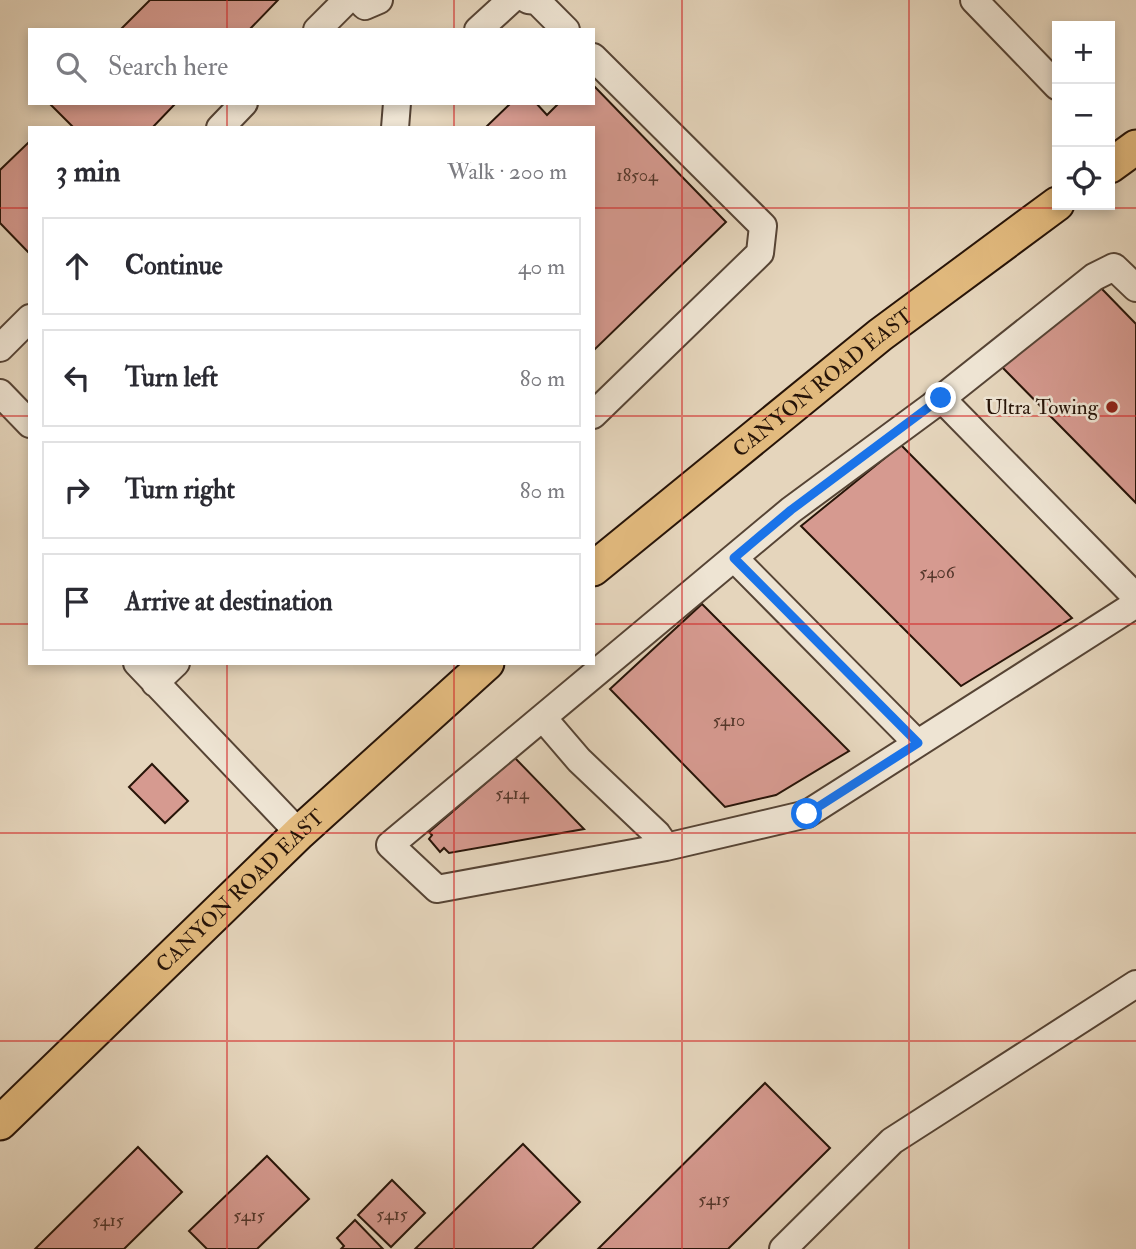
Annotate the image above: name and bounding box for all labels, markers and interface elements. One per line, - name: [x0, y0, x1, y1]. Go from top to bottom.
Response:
- map controls: [1052, 21, 1115, 210]
- button: +: [1052, 21, 1115, 84]
- search box: [28, 28, 595, 105]
- icon: search: [52, 48, 90, 86]
- text: Search here: [108, 51, 228, 83]
- button: −: [1052, 84, 1115, 147]
- button: locate: [1052, 147, 1115, 210]
- text: 3 min: [56, 153, 121, 190]
- text: Walk · 200 m: [447, 157, 567, 186]
- house number: 18504: [616, 164, 659, 187]
- icon: ahead: [58, 247, 96, 285]
- text: Continue: [125, 250, 223, 282]
- text: 40 m: [518, 252, 565, 281]
- street label: CANYON ROAD EAST: [727, 302, 919, 464]
- icon: left: [58, 359, 96, 397]
- text: Turn left: [125, 362, 218, 394]
- text: 80 m: [520, 364, 565, 393]
- route end: [925, 382, 956, 413]
- place label: Ultra Towing: [985, 394, 1099, 421]
- marker: Ultra Towing: [1104, 399, 1120, 415]
- icon: right: [58, 471, 96, 509]
- text: Turn right: [125, 474, 235, 506]
- text: 80 m: [520, 476, 565, 505]
- house number: 5406: [919, 561, 956, 584]
- icon: arrive: [58, 583, 96, 621]
- text: Arrive at destination: [125, 586, 333, 618]
- house number: 5410: [713, 709, 745, 732]
- house number: 5414: [495, 782, 530, 805]
- route start: [791, 798, 822, 829]
- street label: CANYON ROAD EAST: [150, 803, 330, 978]
- house number: 5415: [698, 1188, 730, 1211]
- house number: 5415: [376, 1203, 408, 1226]
- house number: 5415: [233, 1204, 265, 1227]
- house number: 5415: [92, 1209, 124, 1232]

